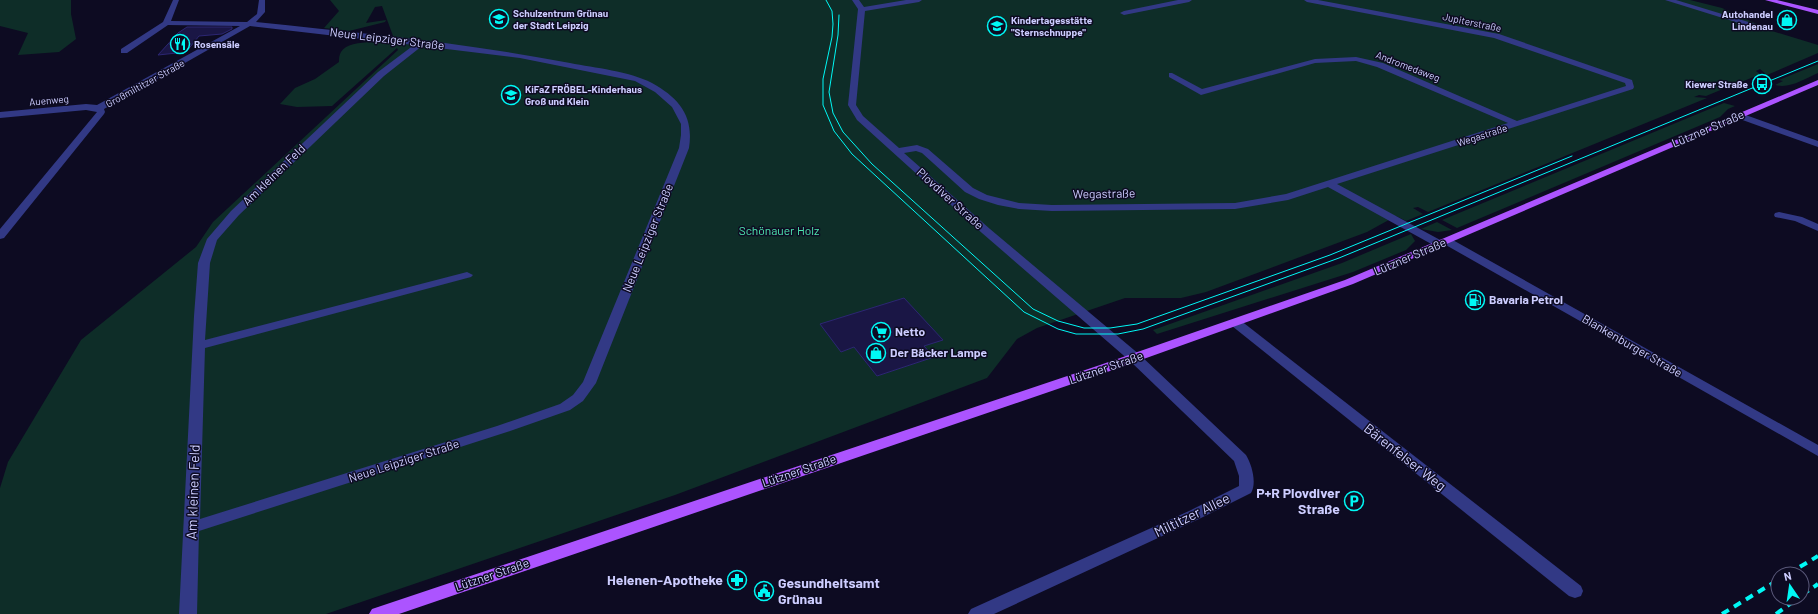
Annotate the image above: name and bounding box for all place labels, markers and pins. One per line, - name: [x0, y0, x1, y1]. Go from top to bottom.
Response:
- place label: Schulzentrum Grünau der Stadt Leipzig: [513, 7, 608, 31]
- school or university icon: Schulzentrum Grünau der Stadt Leipzig: [488, 8, 510, 30]
- place label: Autohandel Lindenau: [1722, 8, 1773, 32]
- shop icon: Autohandel Lindenau: [1776, 9, 1798, 31]
- place label: Kindertagesstätte "Sternschnuppe": [1011, 14, 1093, 38]
- school or university icon: Kindertagesstätte "Sternschnuppe": [986, 15, 1008, 37]
- restaurant icon: Rosensäle: [169, 33, 191, 55]
- place label: Rosensäle: [194, 38, 240, 50]
- bus stop icon: Kiewer Straße: [1751, 73, 1773, 95]
- place label: Kiewer Straße: [1685, 78, 1749, 90]
- place label: KiFaZ FRÖBEL-Kinderhaus Groß und Klein: [525, 83, 642, 107]
- school or university icon: KiFaZ FRÖBEL-Kinderhaus Groß und Klein: [500, 84, 522, 106]
- fuel station icon: Bavaria Petrol: [1464, 289, 1486, 311]
- place label: Bavaria Petrol: [1489, 292, 1563, 306]
- supermarket icon: Netto: [870, 321, 892, 343]
- place label: Netto: [895, 324, 925, 338]
- shop icon: Der Bäcker Lampe: [865, 342, 887, 364]
- place label: Der Bäcker Lampe: [890, 345, 988, 359]
- place label: P+R Plovdiver Straße: [1256, 484, 1341, 517]
- parking icon: P+R Plovdiver Straße: [1343, 490, 1365, 512]
- pharmacy icon: Helenen-Apotheke: [726, 569, 748, 591]
- place label: Helenen-Apotheke: [607, 571, 723, 588]
- place label: Gesundheitsamt Grünau: [778, 574, 880, 607]
- public building icon: Gesundheitsamt Grünau: [753, 580, 775, 602]

